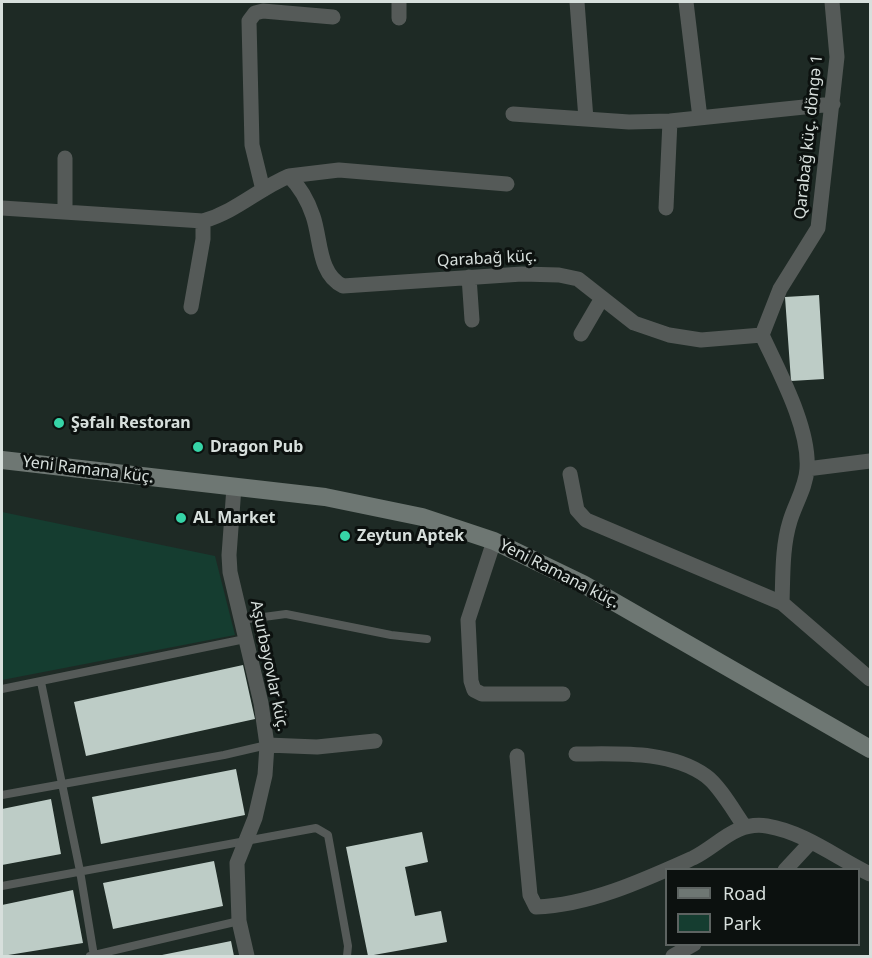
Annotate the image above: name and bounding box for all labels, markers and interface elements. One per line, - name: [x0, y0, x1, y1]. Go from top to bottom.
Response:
- street label: Qarabağ küç. döngə 1: [791, 54, 827, 220]
- street label: Qarabağ küç.: [437, 247, 537, 271]
- place label: Şəfalı Restoran: [71, 413, 191, 433]
- marker: Şəfalı Restoran: [52, 416, 66, 430]
- place label: Dragon Pub: [210, 437, 303, 457]
- marker: Dragon Pub: [191, 440, 205, 454]
- street label: Yeni Ramana küç.: [21, 452, 155, 488]
- place label: AL Market: [193, 508, 275, 528]
- marker: AL Market: [174, 511, 188, 525]
- place label: Zeytun Aptek: [357, 526, 464, 546]
- marker: Zeytun Aptek: [338, 529, 352, 543]
- street label: Yeni Ramana küç.: [496, 536, 622, 612]
- street label: Aşurbəyovlar küç.: [246, 599, 292, 733]
- legend: [665, 868, 860, 946]
- text: Road: [723, 881, 766, 905]
- text: Park: [723, 911, 761, 935]

